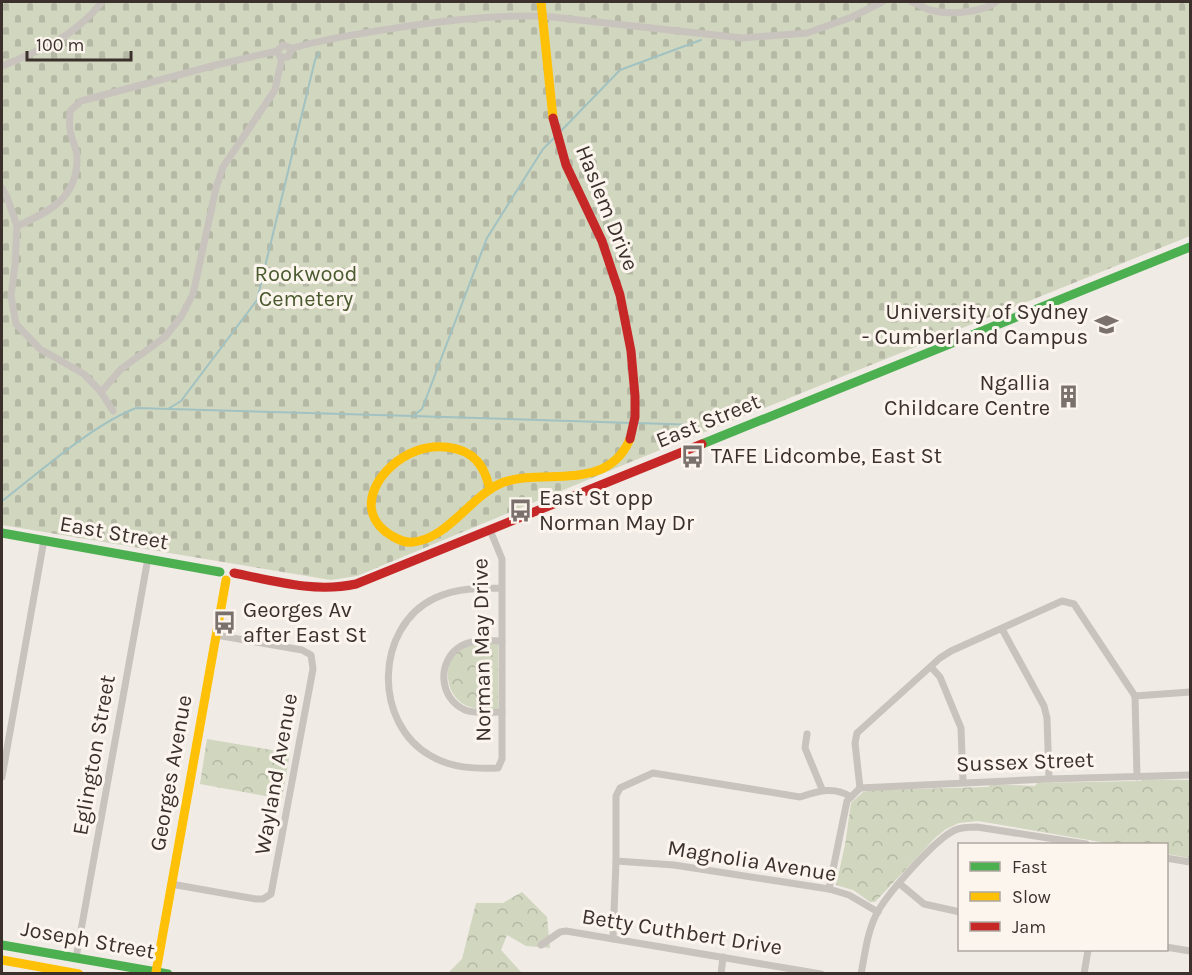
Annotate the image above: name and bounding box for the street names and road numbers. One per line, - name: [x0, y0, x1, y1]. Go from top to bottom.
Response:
- street label: Haslem Drive: [570, 141, 644, 275]
- street label: East Street: [652, 388, 764, 454]
- street label: East Street: [58, 511, 170, 555]
- street label: Norman May Drive: [467, 558, 497, 742]
- street label: Eglington Street: [67, 673, 121, 837]
- street label: Wayland Avenue: [249, 691, 303, 857]
- street label: Georges Avenue: [144, 693, 198, 853]
- street label: Sussex Street: [956, 747, 1094, 777]
- street label: Magnolia Avenue: [666, 835, 838, 887]
- street label: Betty Cuthbert Drive: [580, 903, 784, 961]
- street label: Joseph Street: [19, 915, 157, 965]

